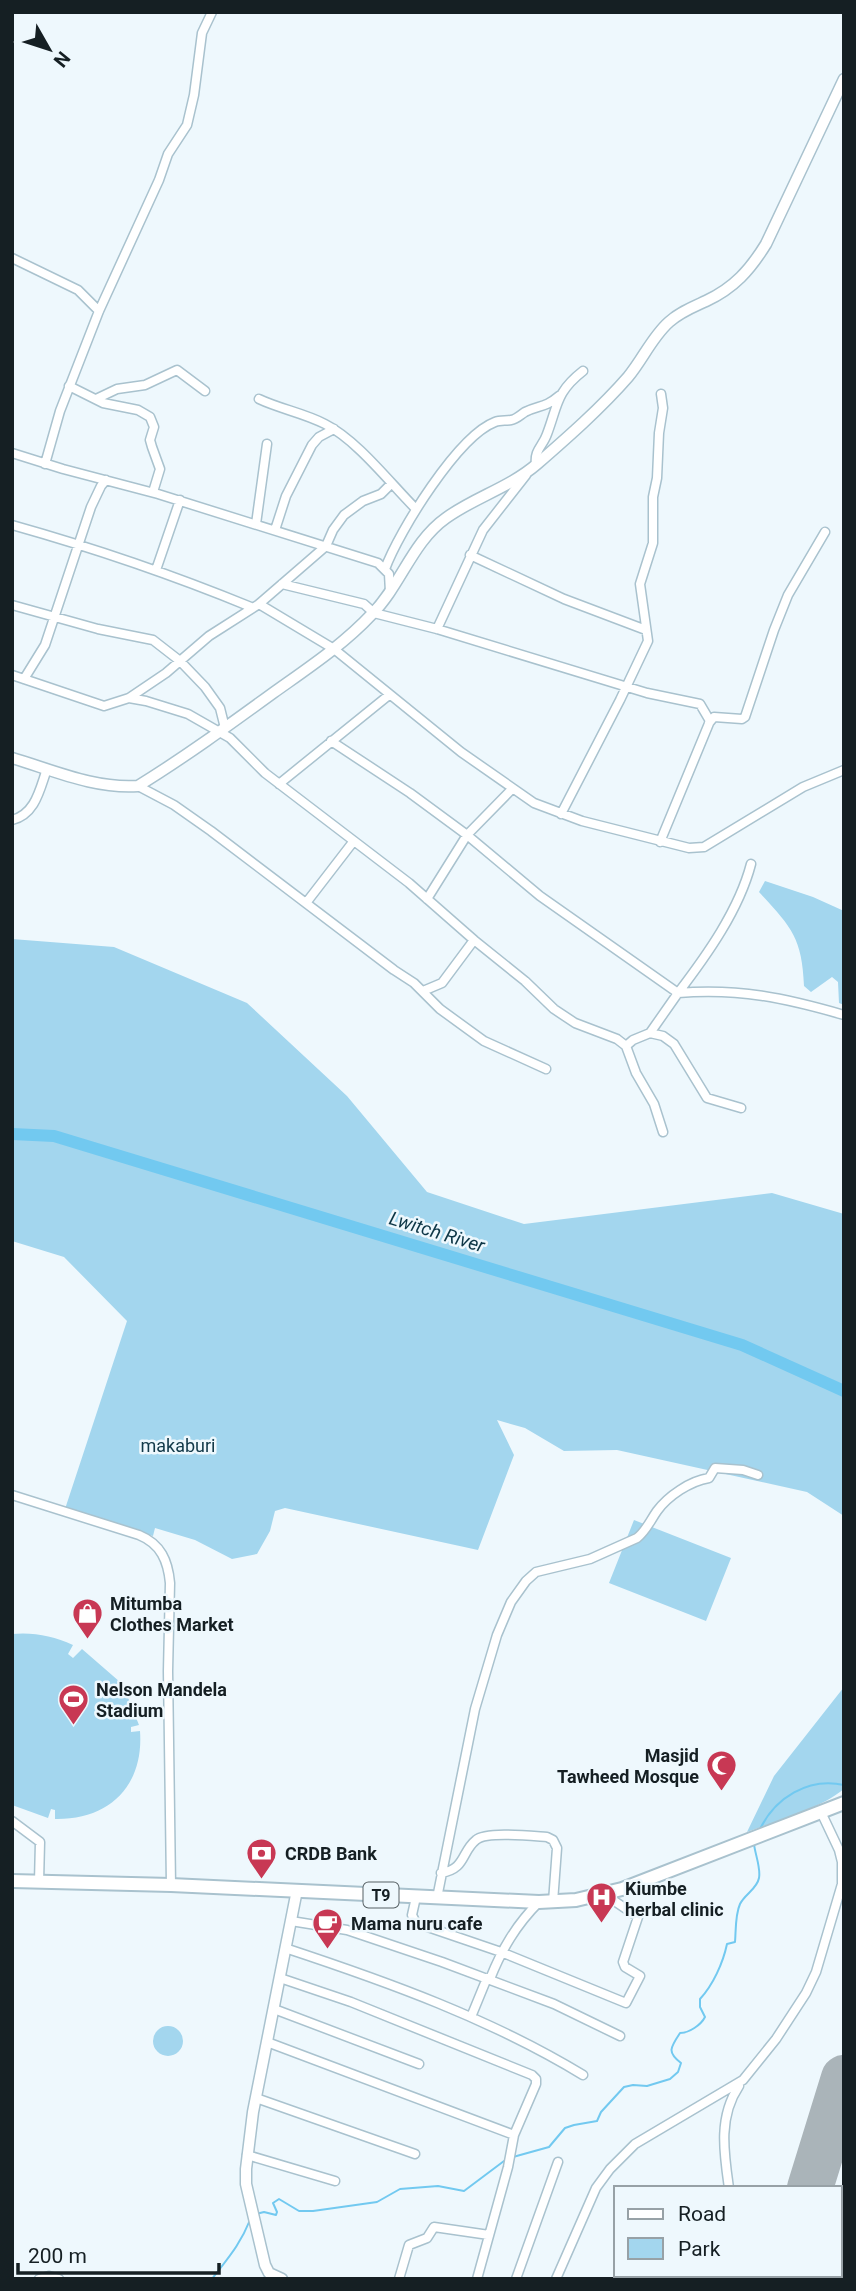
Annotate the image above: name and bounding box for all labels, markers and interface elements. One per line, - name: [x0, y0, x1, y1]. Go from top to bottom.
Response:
- north arrow: [14, 14, 84, 84]
- text: N: [49, 47, 75, 72]
- water label: Lwitch River: [387, 1207, 488, 1258]
- park label: makaburi: [141, 1435, 216, 1456]
- place label: Mitumba Clothes Market: [110, 1593, 234, 1635]
- shop icon: Mitumba Clothes Market: [70, 1596, 104, 1640]
- place label: Nelson Mandela Stadium: [96, 1679, 227, 1721]
- sports icon: Nelson Mandela Stadium: [56, 1682, 90, 1726]
- place label: Masjid Tawheed Mosque: [557, 1745, 699, 1787]
- mosque icon: Masjid Tawheed Mosque: [705, 1748, 739, 1792]
- bank icon: CRDB Bank: [245, 1836, 279, 1880]
- place label: CRDB Bank: [285, 1843, 377, 1864]
- place label: Kiumbe herbal clinic: [625, 1878, 724, 1920]
- hospital icon: Kiumbe herbal clinic: [585, 1881, 619, 1925]
- road number: T9: [364, 1882, 398, 1908]
- cafe icon: Mama nuru cafe: [311, 1906, 345, 1950]
- place label: Mama nuru cafe: [351, 1913, 483, 1934]
- legend: [614, 2186, 842, 2277]
- text: Road: [678, 2202, 726, 2226]
- scale bar: [18, 2232, 219, 2276]
- text: Park: [678, 2237, 721, 2261]
- text: 200 m: [28, 2244, 87, 2268]

